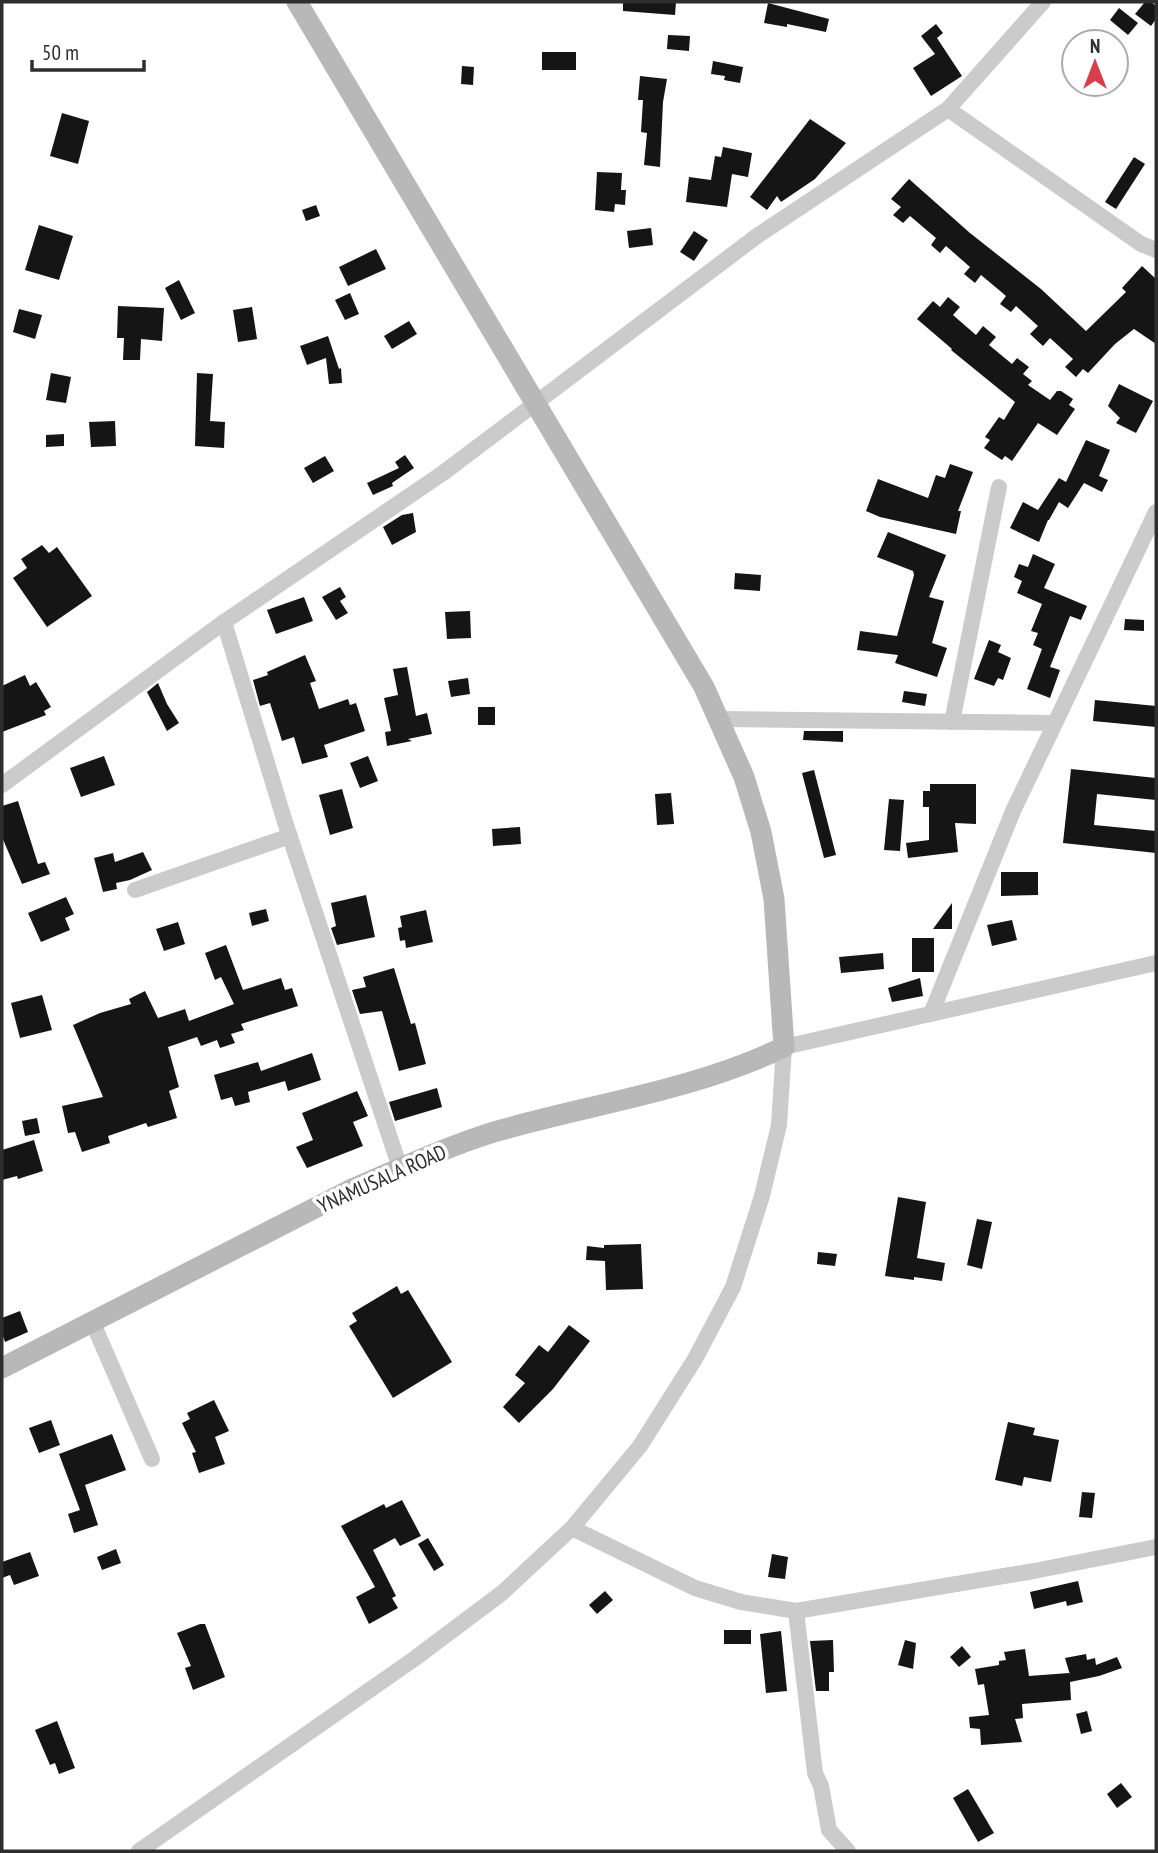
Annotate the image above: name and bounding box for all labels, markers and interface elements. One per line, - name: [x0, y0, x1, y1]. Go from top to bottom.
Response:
- scale bar: [32, 28, 144, 72]
- north arrow: [1060, 28, 1130, 98]
- text: N: [1090, 34, 1100, 58]
- text: 50 m: [42, 39, 79, 66]
- street label: YNAMUSALA ROAD: [313, 1138, 450, 1219]

